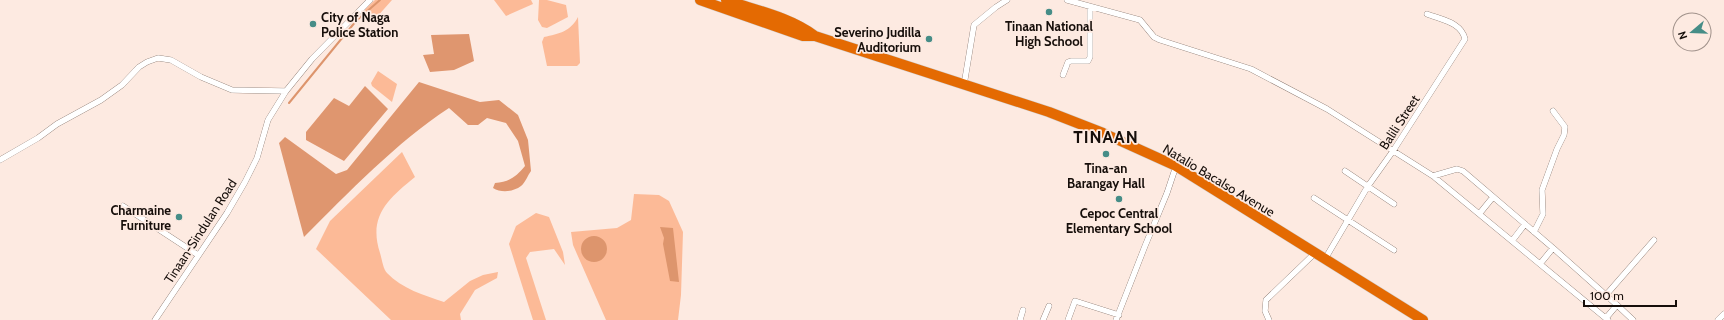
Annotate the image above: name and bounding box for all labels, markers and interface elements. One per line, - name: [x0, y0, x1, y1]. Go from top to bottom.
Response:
- marker: Tinaan National High School: [1044, 7, 1054, 17]
- place label: City of Naga Police Station: [321, 9, 398, 40]
- north arrow: [1672, 12, 1712, 52]
- place label: Tinaan National High School: [1005, 18, 1094, 49]
- marker: City of Naga Police Station: [308, 19, 318, 29]
- place label: Severino Judilla Auditorium: [834, 24, 922, 55]
- text: N: [1675, 29, 1690, 41]
- marker: Severino Judilla Auditorium: [924, 34, 934, 44]
- street label: Balili Street: [1375, 91, 1423, 152]
- district label: TINAAN: [1073, 127, 1139, 147]
- street label: Natalio Bacalso Avenue: [1160, 140, 1278, 220]
- marker: Tina-an Barangay Hall: [1101, 149, 1111, 159]
- place label: Tina-an Barangay Hall: [1067, 160, 1145, 191]
- street label: Tinaan-Sindulan Road: [160, 176, 240, 286]
- marker: Cepoc Central Elementary School: [1114, 194, 1124, 204]
- place label: Charmaine Furniture: [110, 202, 171, 233]
- place label: Cepoc Central Elementary School: [1066, 205, 1173, 236]
- marker: Charmaine Furniture: [174, 212, 184, 222]
- scale bar: [1584, 282, 1676, 308]
- text: 100 m: [1590, 288, 1624, 303]

